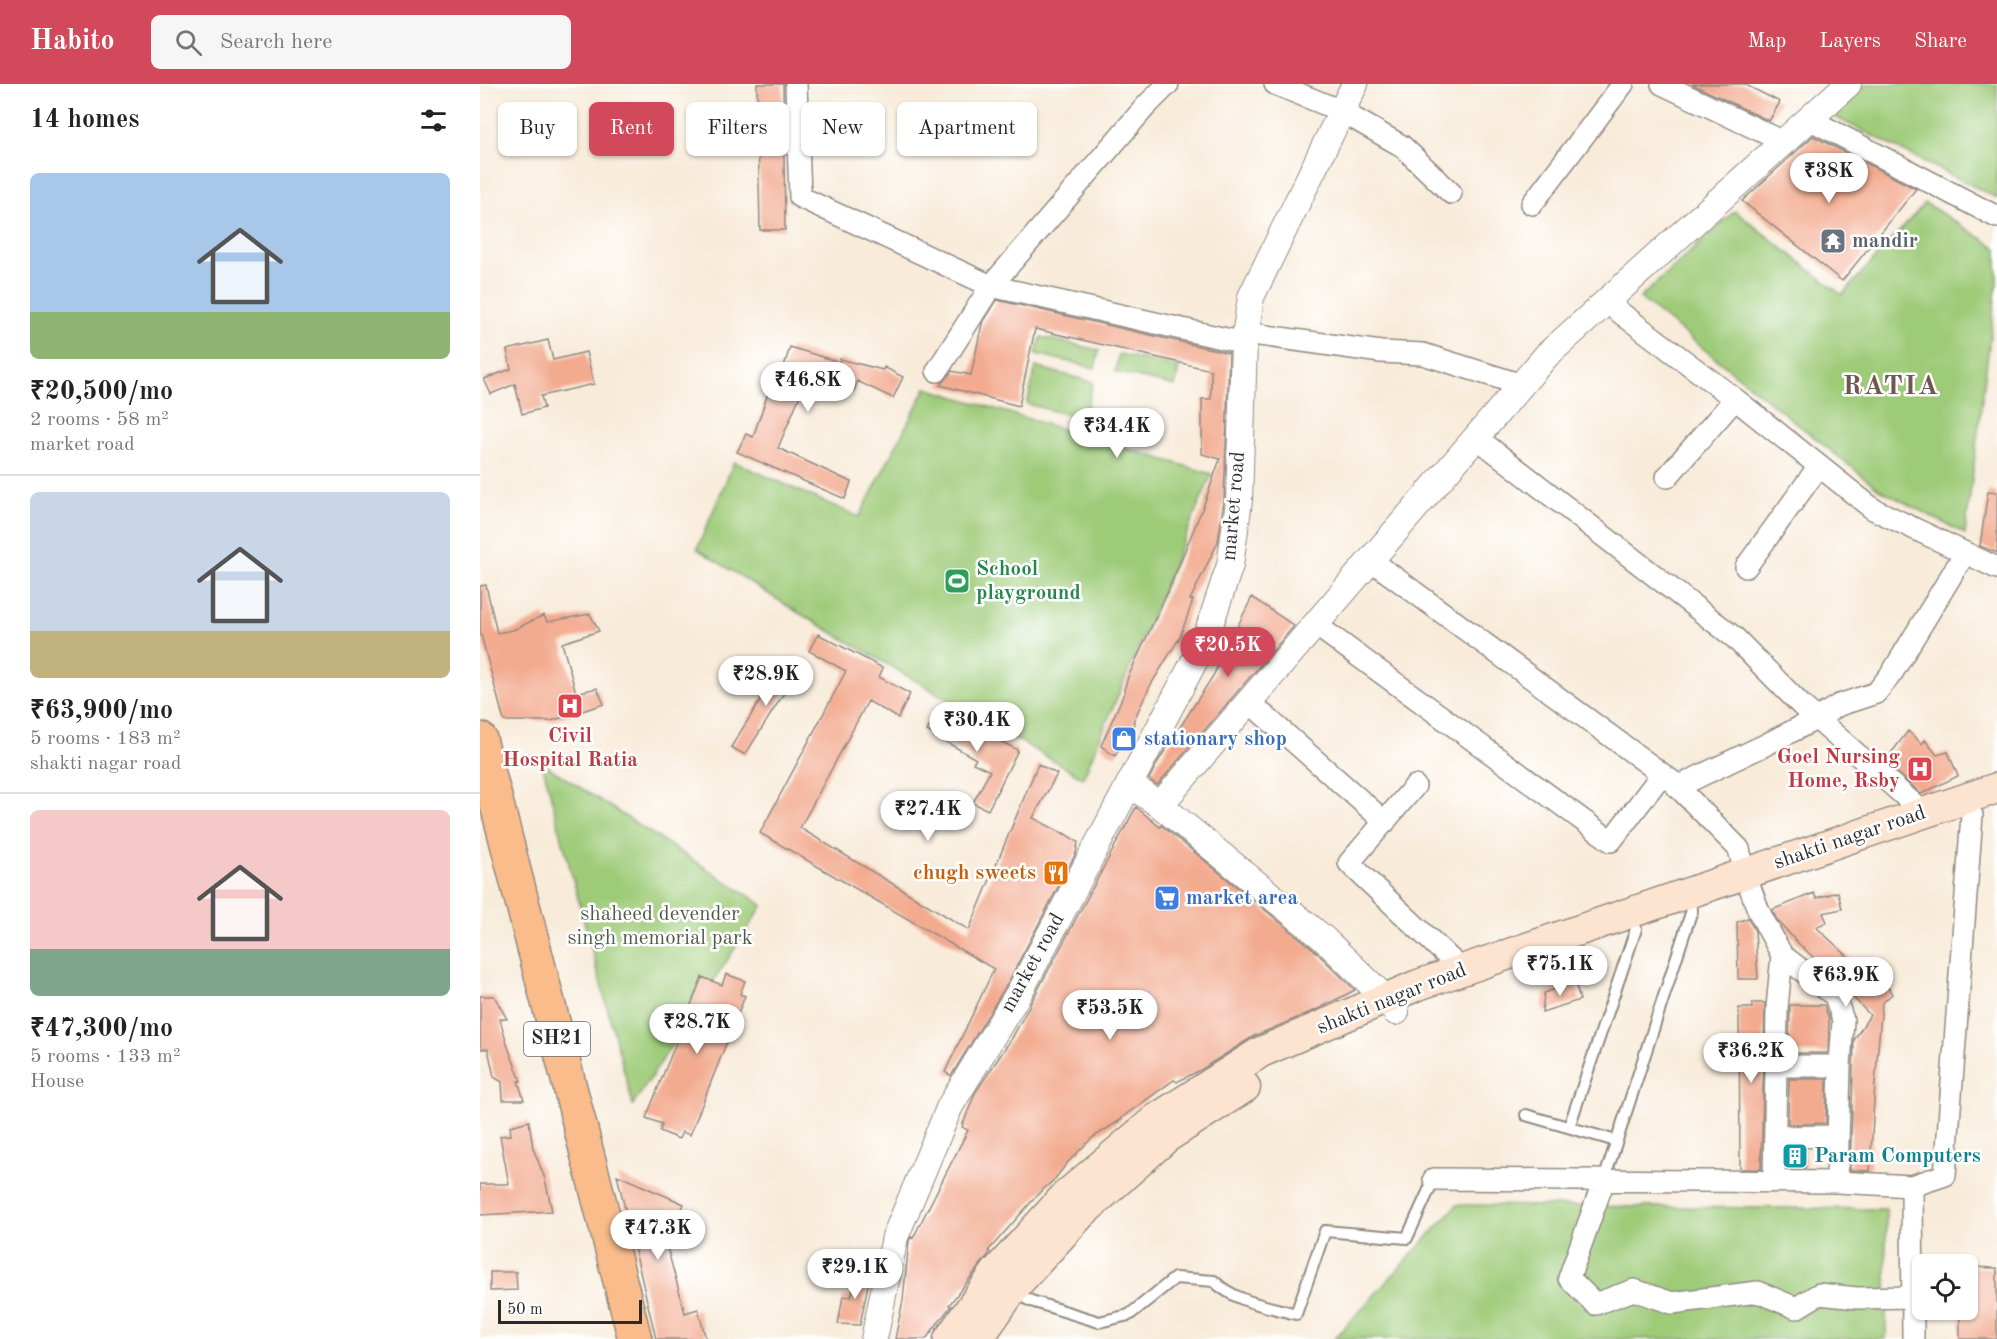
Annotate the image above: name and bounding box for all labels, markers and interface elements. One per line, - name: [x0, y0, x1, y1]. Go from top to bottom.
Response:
- search box: [151, 15, 571, 69]
- icon: search: [172, 26, 205, 59]
- text: Habito: [30, 28, 115, 56]
- text: Search here: [220, 31, 332, 53]
- text: Map: [1747, 31, 1786, 52]
- text: Layers: [1819, 31, 1881, 52]
- text: Share: [1914, 31, 1967, 52]
- chip: Buy: [498, 102, 577, 156]
- chip: Rent: [589, 102, 674, 156]
- chip: Filters: [686, 102, 789, 156]
- chip: New: [801, 102, 885, 156]
- chip: Apartment: [897, 102, 1037, 156]
- icon: filters: [417, 104, 450, 137]
- text: 14 homes: [30, 107, 139, 133]
- pin: ₹38K: [1793, 153, 1865, 204]
- text: ₹38K: [1804, 162, 1854, 182]
- icon: home: [186, 212, 294, 320]
- temple icon: mandir: [1818, 226, 1848, 256]
- place label: mandir: [1852, 231, 1918, 252]
- pin: ₹46.8K: [759, 362, 857, 413]
- text: ₹46.8K: [774, 371, 842, 391]
- district label: RATIA: [1842, 373, 1940, 400]
- text: ₹20,500/mo: [30, 379, 173, 405]
- pin: ₹34.4K: [1068, 408, 1166, 459]
- text: 2 rooms · 58 m²: [30, 410, 169, 430]
- text: ₹34.4K: [1083, 417, 1151, 437]
- text: market road: [30, 435, 135, 455]
- street label: market road: [1219, 450, 1249, 562]
- icon: home: [186, 531, 294, 639]
- place label: School playground: [976, 559, 1081, 604]
- sports icon: School playground: [942, 566, 972, 596]
- pin: ₹20.5K: [1179, 627, 1277, 678]
- text: ₹20.5K: [1194, 636, 1262, 656]
- pin: ₹28.9K: [717, 656, 815, 707]
- text: ₹28.9K: [732, 665, 800, 685]
- hospital icon: Civil Hospital Ratia: [555, 691, 585, 721]
- text: ₹63,900/mo: [30, 698, 173, 724]
- pin: ₹30.4K: [928, 702, 1026, 753]
- text: ₹30.4K: [943, 711, 1011, 731]
- shop icon: stationary shop: [1109, 724, 1139, 754]
- place label: Civil Hospital Ratia: [502, 726, 638, 771]
- text: 5 rooms · 183 m²: [30, 729, 180, 749]
- place label: stationary shop: [1144, 729, 1287, 750]
- place label: Goel Nursing Home, Rsby: [1777, 747, 1900, 792]
- text: shakti nagar road: [30, 754, 181, 774]
- hospital icon: Goel Nursing Home, Rsby: [1905, 754, 1935, 784]
- pin: ₹27.4K: [879, 791, 977, 842]
- text: ₹27.4K: [894, 800, 962, 820]
- street label: shakti nagar road: [1771, 802, 1929, 874]
- icon: home: [186, 849, 294, 957]
- restaurant icon: chugh sweets: [1041, 858, 1071, 888]
- place label: chugh sweets: [913, 863, 1036, 884]
- supermarket icon: market area: [1152, 883, 1182, 913]
- place label: market area: [1186, 888, 1298, 909]
- park label: shaheed devender singh memorial park: [567, 904, 753, 949]
- street label: market road: [997, 910, 1069, 1016]
- pin: ₹75.1K: [1511, 946, 1609, 997]
- text: ₹75.1K: [1526, 955, 1594, 975]
- pin: ₹63.9K: [1797, 957, 1895, 1008]
- street label: shakti nagar road: [1314, 959, 1470, 1039]
- text: ₹63.9K: [1812, 966, 1880, 986]
- pin: ₹53.5K: [1061, 990, 1159, 1041]
- text: ₹53.5K: [1076, 999, 1144, 1019]
- pin: ₹28.7K: [648, 1004, 746, 1055]
- text: ₹28.7K: [663, 1013, 731, 1033]
- text: ₹47,300/mo: [30, 1016, 173, 1042]
- road number: SH21: [524, 1022, 590, 1056]
- pin: ₹36.2K: [1702, 1033, 1800, 1084]
- text: ₹36.2K: [1717, 1042, 1785, 1062]
- text: 5 rooms · 133 m²: [30, 1047, 180, 1067]
- text: House: [30, 1072, 84, 1092]
- building icon: Param Computers: [1780, 1141, 1810, 1171]
- place label: Param Computers: [1814, 1146, 1981, 1167]
- pin: ₹47.3K: [609, 1210, 707, 1261]
- text: ₹47.3K: [624, 1219, 692, 1239]
- pin: ₹29.1K: [806, 1249, 904, 1300]
- map controls: [1912, 1254, 1978, 1320]
- button: locate: [1912, 1254, 1978, 1320]
- text: ₹29.1K: [821, 1258, 889, 1278]
- scale bar: [498, 1297, 642, 1324]
- text: 50 m: [507, 1302, 543, 1318]

